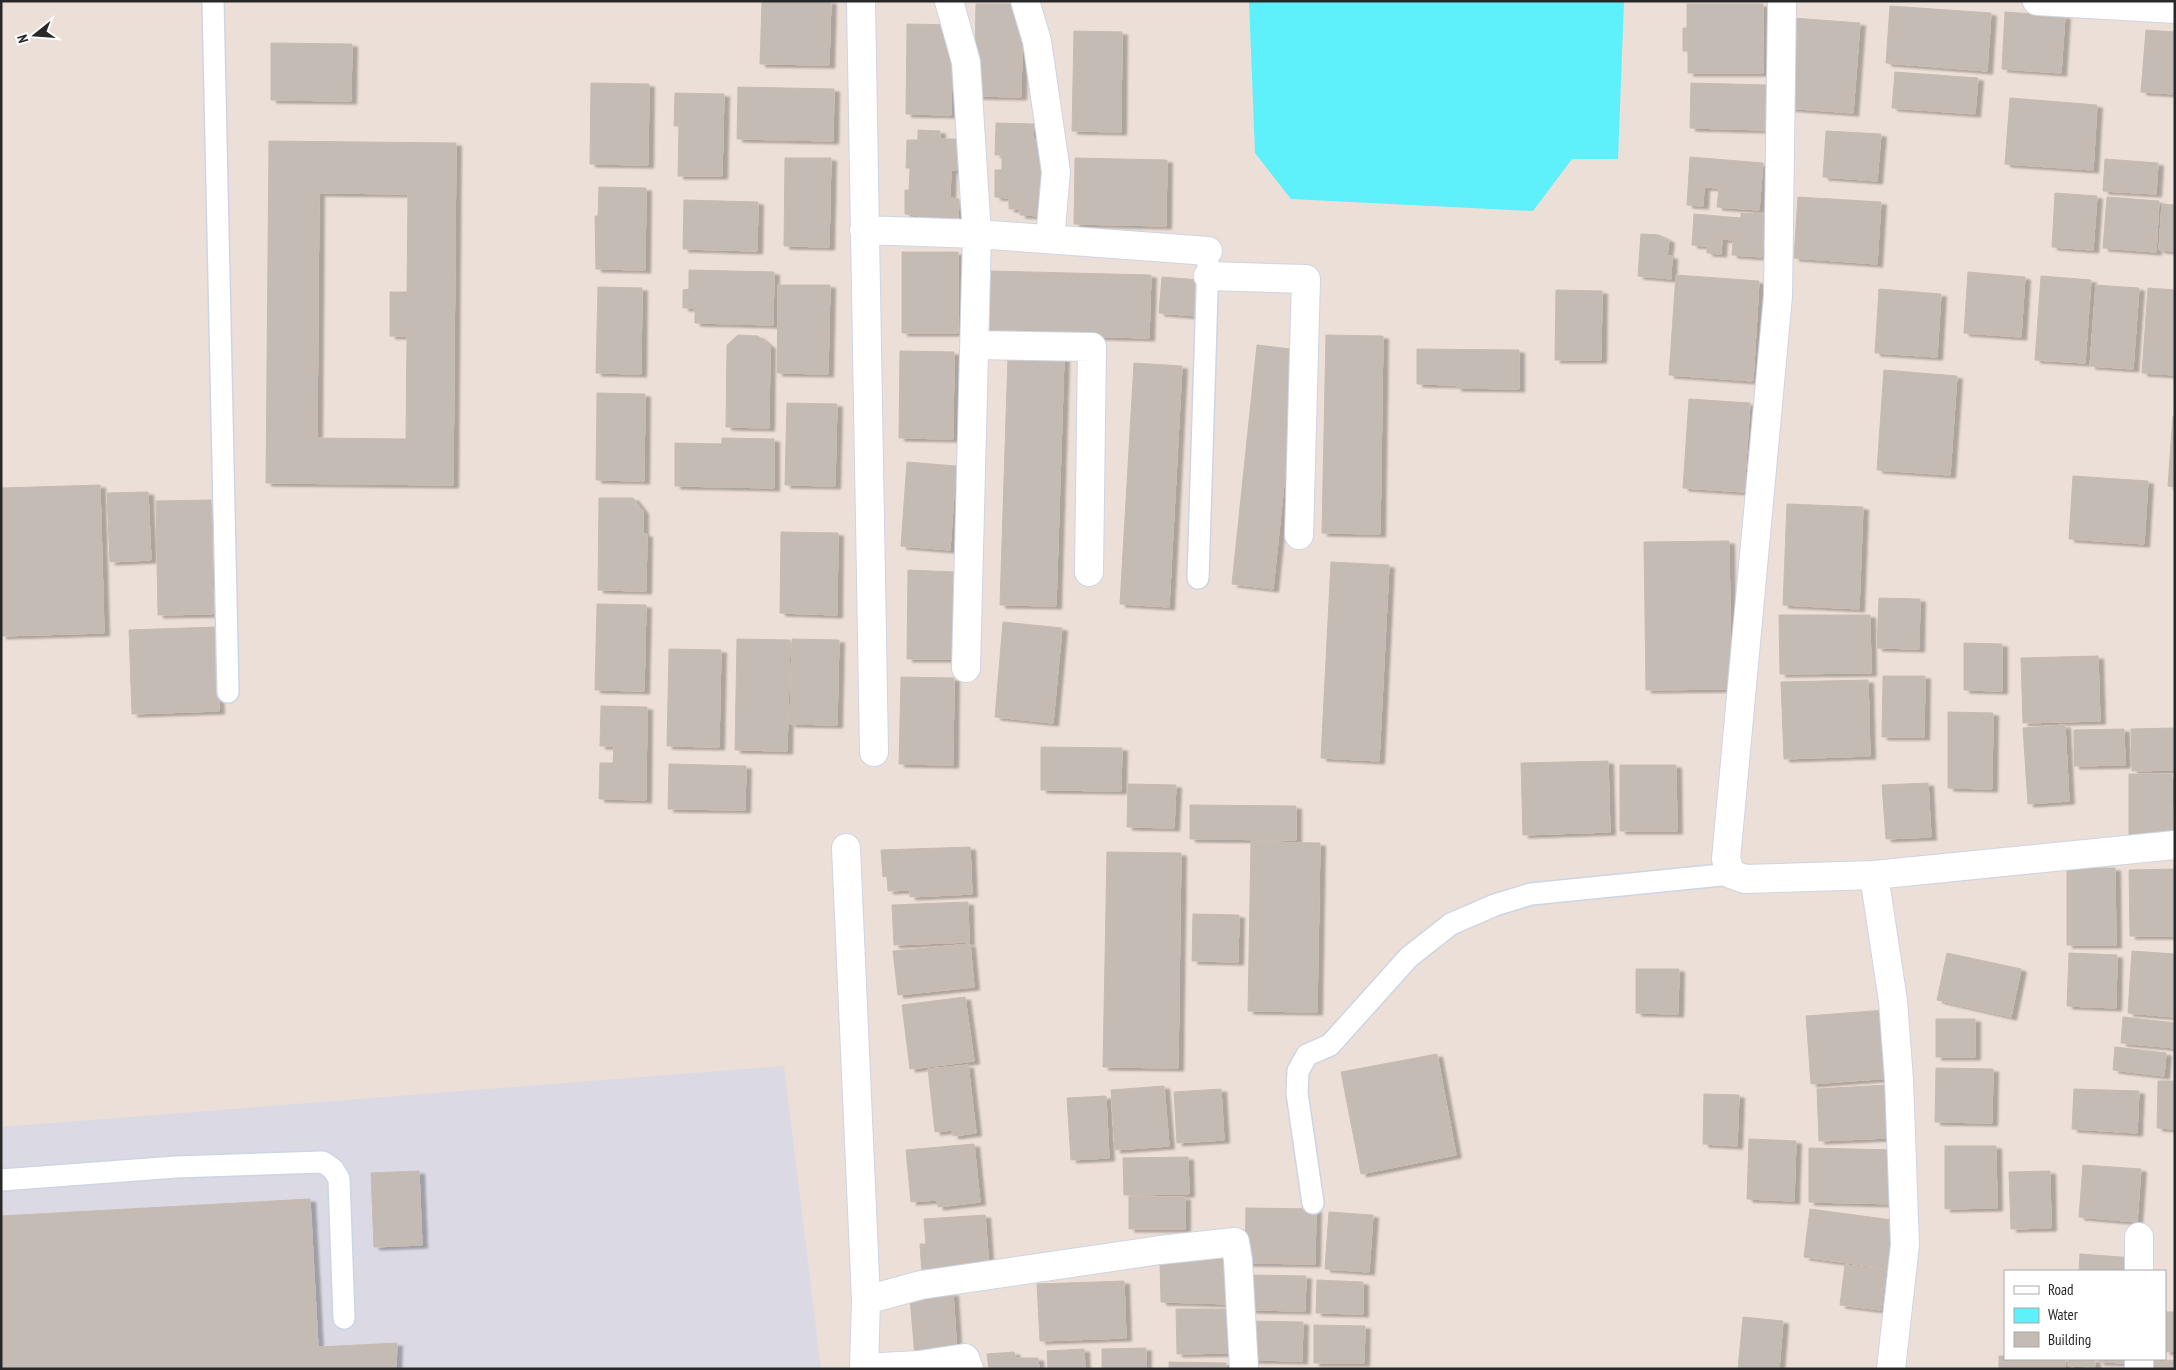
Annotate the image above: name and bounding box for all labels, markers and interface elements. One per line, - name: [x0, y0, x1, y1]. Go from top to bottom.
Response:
- north arrow: [10, 10, 60, 60]
- text: N: [13, 33, 32, 45]
- legend: [2004, 1270, 2166, 1360]
- text: Road: [2048, 1280, 2074, 1299]
- text: Water: [2048, 1305, 2079, 1324]
- text: Building: [2048, 1330, 2091, 1349]

